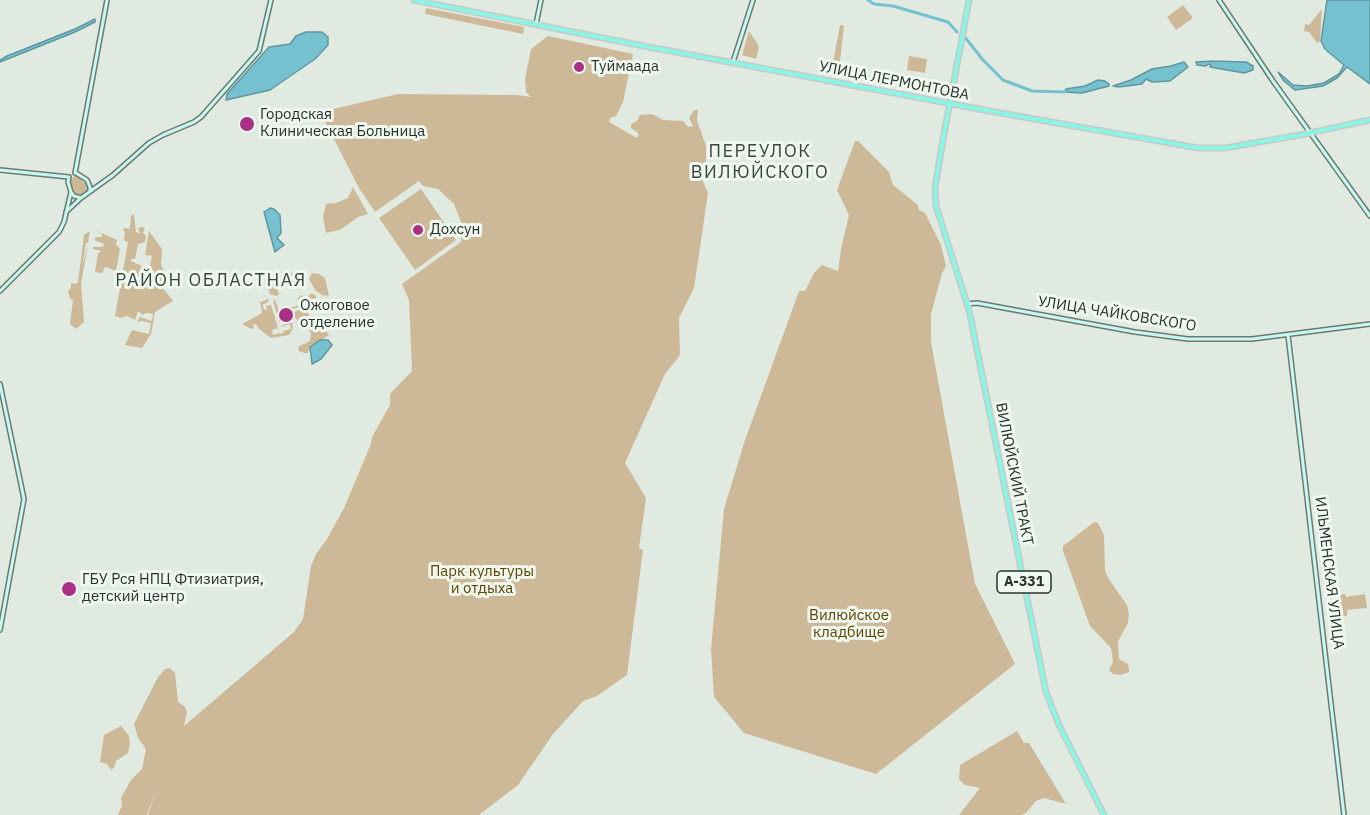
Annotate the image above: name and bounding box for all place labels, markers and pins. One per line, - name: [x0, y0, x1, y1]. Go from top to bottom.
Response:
- place label: Туймаада: [591, 58, 659, 76]
- marker: Туймаада: [572, 60, 586, 74]
- place label: Городская Клиническая Больница: [260, 106, 425, 141]
- marker: Городская Клиническая Больница: [238, 115, 256, 133]
- place label: Дохсун: [430, 221, 480, 239]
- marker: Дохсун: [411, 223, 425, 237]
- place label: Ожоговое отделение: [300, 297, 375, 332]
- marker: Ожоговое отделение: [277, 306, 295, 324]
- place label: ГБУ Рся НПЦ Фтизиатрия, детский центр: [82, 571, 264, 606]
- marker: ГБУ Рся НПЦ Фтизиатрия, детский центр: [60, 580, 78, 598]

